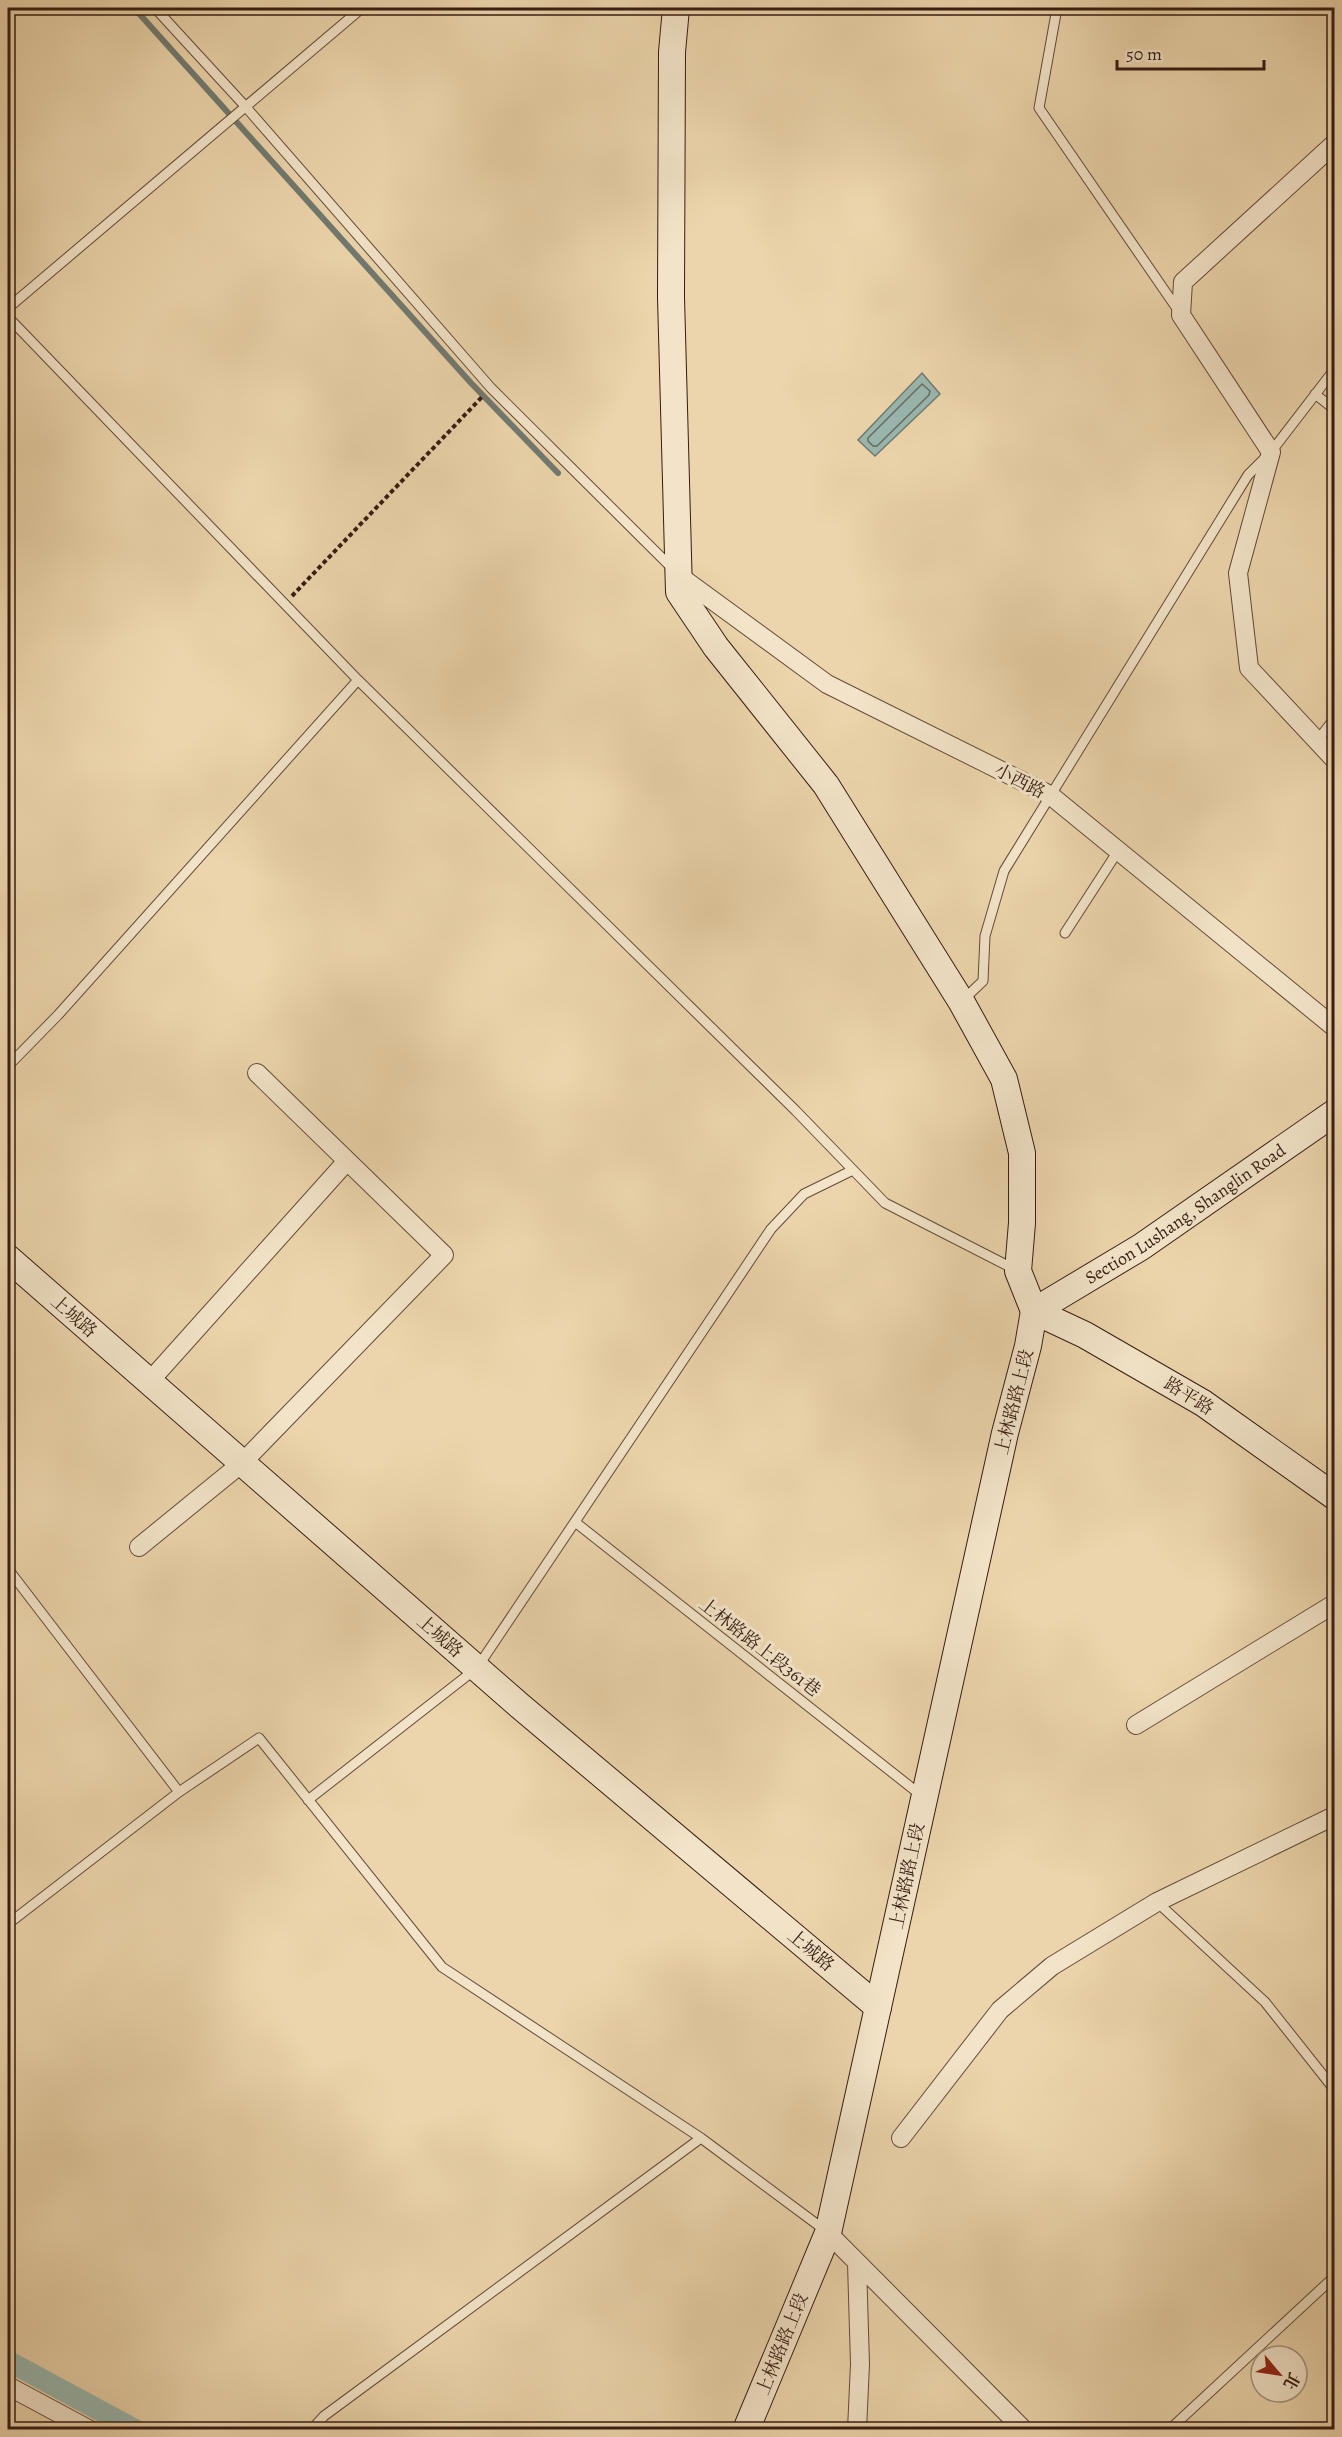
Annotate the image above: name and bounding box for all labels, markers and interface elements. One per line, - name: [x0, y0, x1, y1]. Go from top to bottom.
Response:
- scale bar: [1117, 33, 1264, 71]
- text: 50 m: [1126, 42, 1162, 66]
- street label: 小西路: [990, 758, 1050, 804]
- street label: Section Lushang, Shanglin Road: [1081, 1138, 1291, 1290]
- street label: 上城路: [46, 1289, 102, 1343]
- street label: 上林路路上段: [989, 1347, 1039, 1457]
- street label: 路平路: [1160, 1372, 1218, 1420]
- street label: 上林路路上段361巷: [694, 1592, 826, 1702]
- street label: 上城路: [412, 1609, 468, 1663]
- street label: 上林路路上段: [884, 1821, 930, 1931]
- street label: 上城路: [783, 1923, 839, 1977]
- street label: 上林路路上段: [751, 2289, 813, 2399]
- north arrow: [1249, 2344, 1309, 2404]
- text: 北: [1278, 2368, 1305, 2393]

